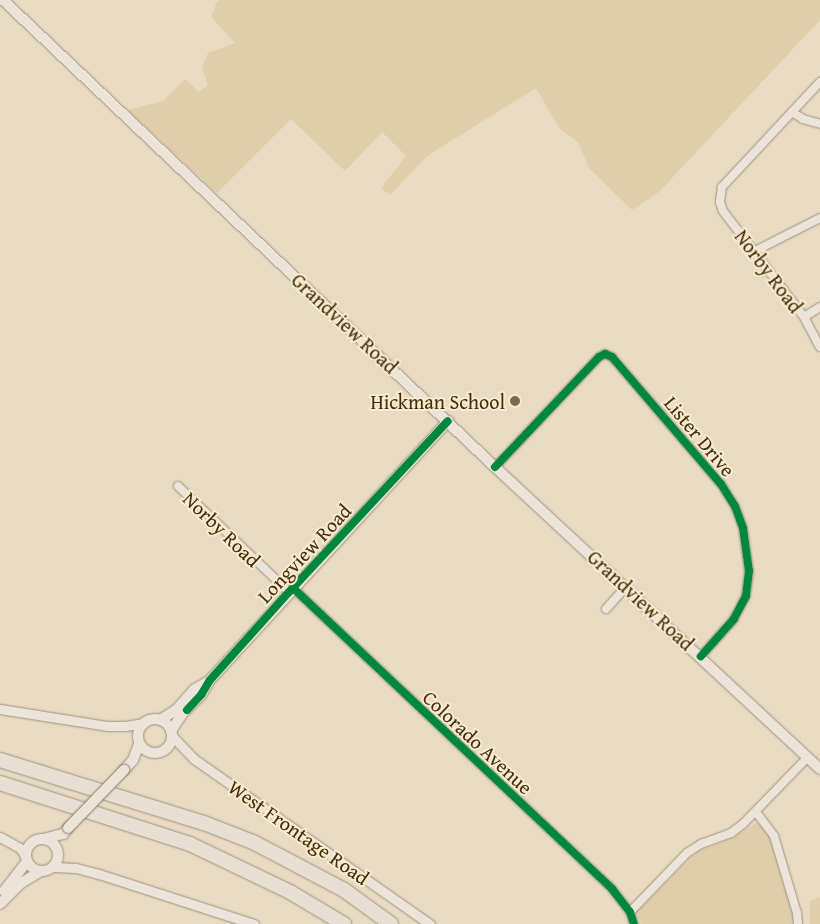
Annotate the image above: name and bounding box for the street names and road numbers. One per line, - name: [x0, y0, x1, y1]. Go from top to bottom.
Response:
- street label: Norby Road: [730, 225, 808, 317]
- street label: Grandview Road: [287, 268, 403, 378]
- street label: Lister Drive: [660, 391, 740, 481]
- street label: Norby Road: [178, 486, 266, 572]
- street label: Longview Road: [252, 499, 356, 607]
- street label: Grandview Road: [583, 545, 699, 655]
- street label: Colorado Avenue: [418, 685, 538, 799]
- street label: West Frontage Road: [224, 774, 374, 890]

